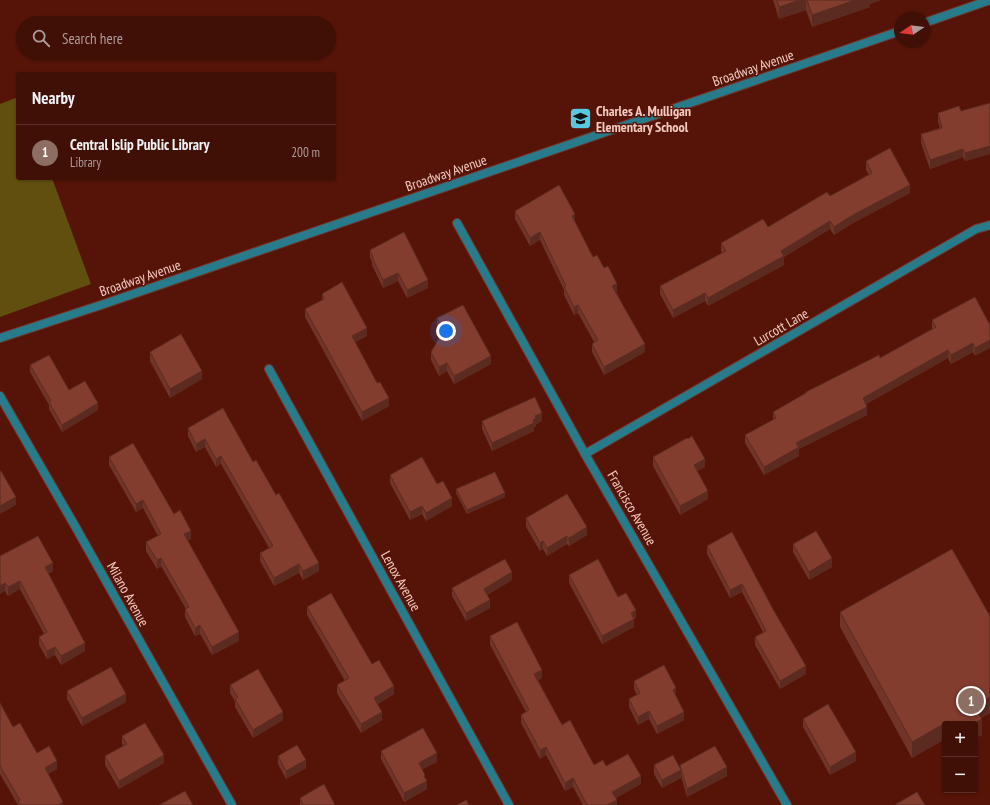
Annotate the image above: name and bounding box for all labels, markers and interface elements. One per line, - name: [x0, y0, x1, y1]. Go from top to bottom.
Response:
- north arrow: [894, 12, 930, 48]
- search box: [16, 16, 336, 60]
- icon: search: [30, 27, 52, 49]
- text: Search here: [62, 29, 123, 48]
- street label: Broadway Avenue: [710, 46, 796, 90]
- text: Nearby: [32, 87, 75, 109]
- place label: Charles A. Mulligan Elementary School: [596, 102, 691, 136]
- school or university icon: Charles A. Mulligan Elementary School: [568, 106, 594, 132]
- text: Central Islip Public Library: [70, 135, 209, 154]
- text: 1: [42, 144, 48, 161]
- text: 200 m: [291, 144, 320, 161]
- street label: Broadway Avenue: [403, 151, 489, 195]
- text: Library: [70, 154, 101, 171]
- street label: Broadway Avenue: [97, 256, 183, 300]
- street label: Lurcott Lane: [750, 304, 812, 350]
- your location: [436, 321, 456, 341]
- street label: Francisco Avenue: [603, 468, 661, 549]
- street label: Lenox Avenue: [377, 548, 425, 615]
- street label: Milano Avenue: [103, 559, 153, 630]
- pin: 1: [958, 686, 984, 716]
- map controls: [942, 721, 978, 793]
- button: +: [942, 721, 978, 757]
- button: −: [942, 757, 978, 793]

